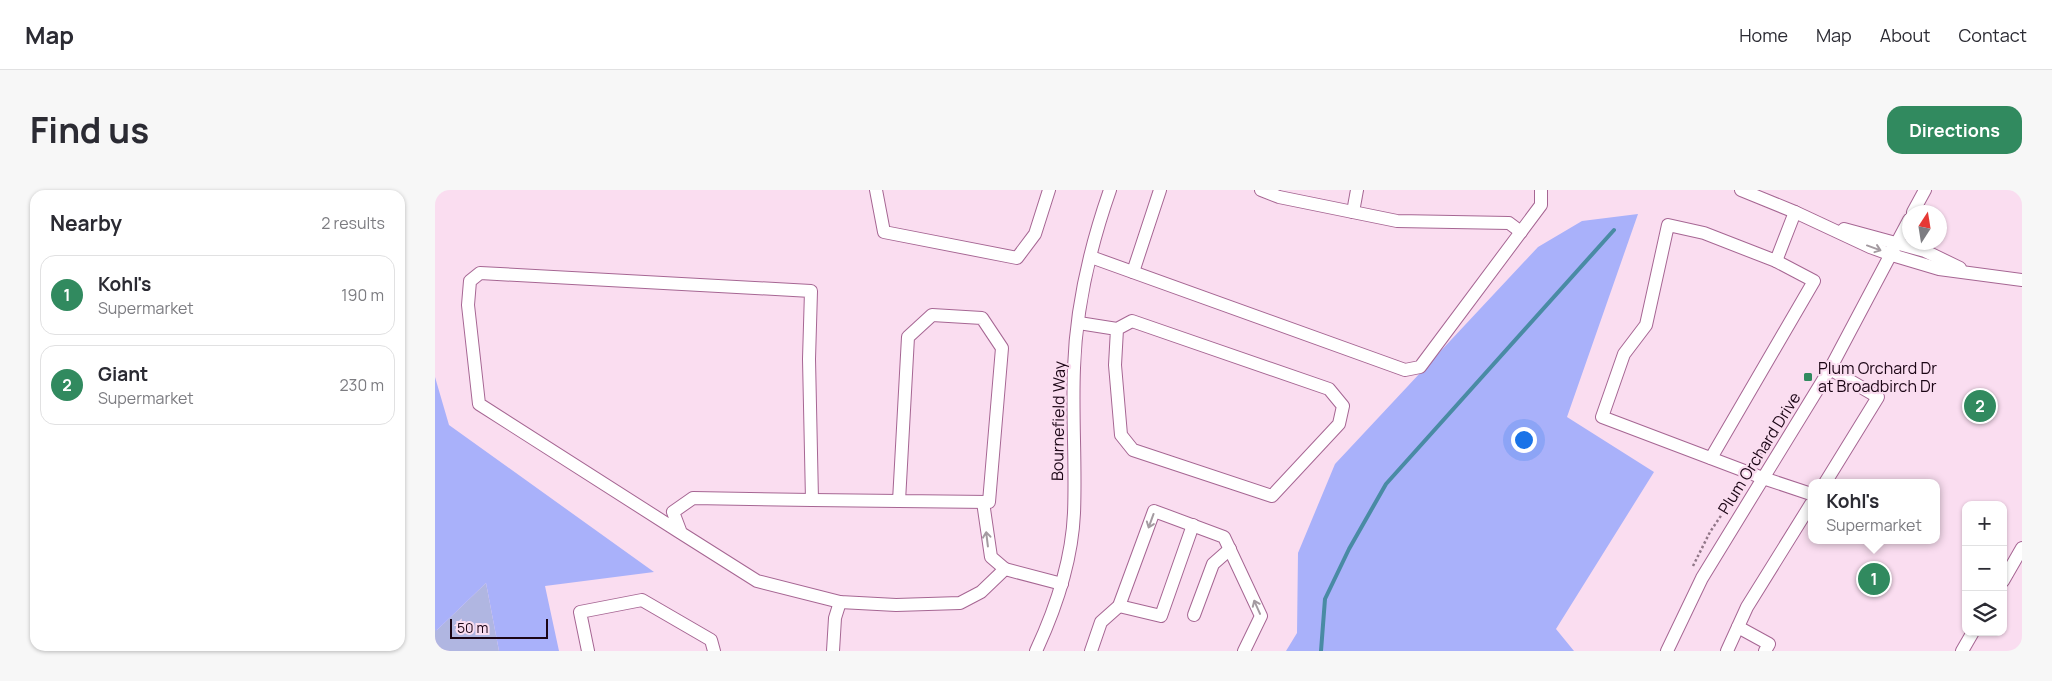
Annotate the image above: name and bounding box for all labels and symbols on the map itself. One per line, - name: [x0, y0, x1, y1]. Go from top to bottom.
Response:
- north arrow: [1902, 205, 1947, 250]
- one-way arrow: [1865, 244, 1881, 254]
- place label: Plum Orchard Dr at Broadbirch Dr: [1818, 357, 1937, 397]
- street label: Bournefield Way: [1046, 360, 1070, 481]
- marker: Plum Orchard Dr at Broadbirch Dr: [1802, 371, 1814, 383]
- pin: 2: [1964, 387, 1996, 425]
- street label: Plum Orchard Drive: [1713, 388, 1805, 518]
- your location: [1511, 427, 1537, 453]
- one-way arrow: [1146, 512, 1155, 528]
- one-way arrow: [982, 531, 992, 547]
- pin: 1: [1858, 560, 1890, 598]
- one-way arrow: [1251, 600, 1261, 615]
- scale bar: [450, 616, 547, 639]

